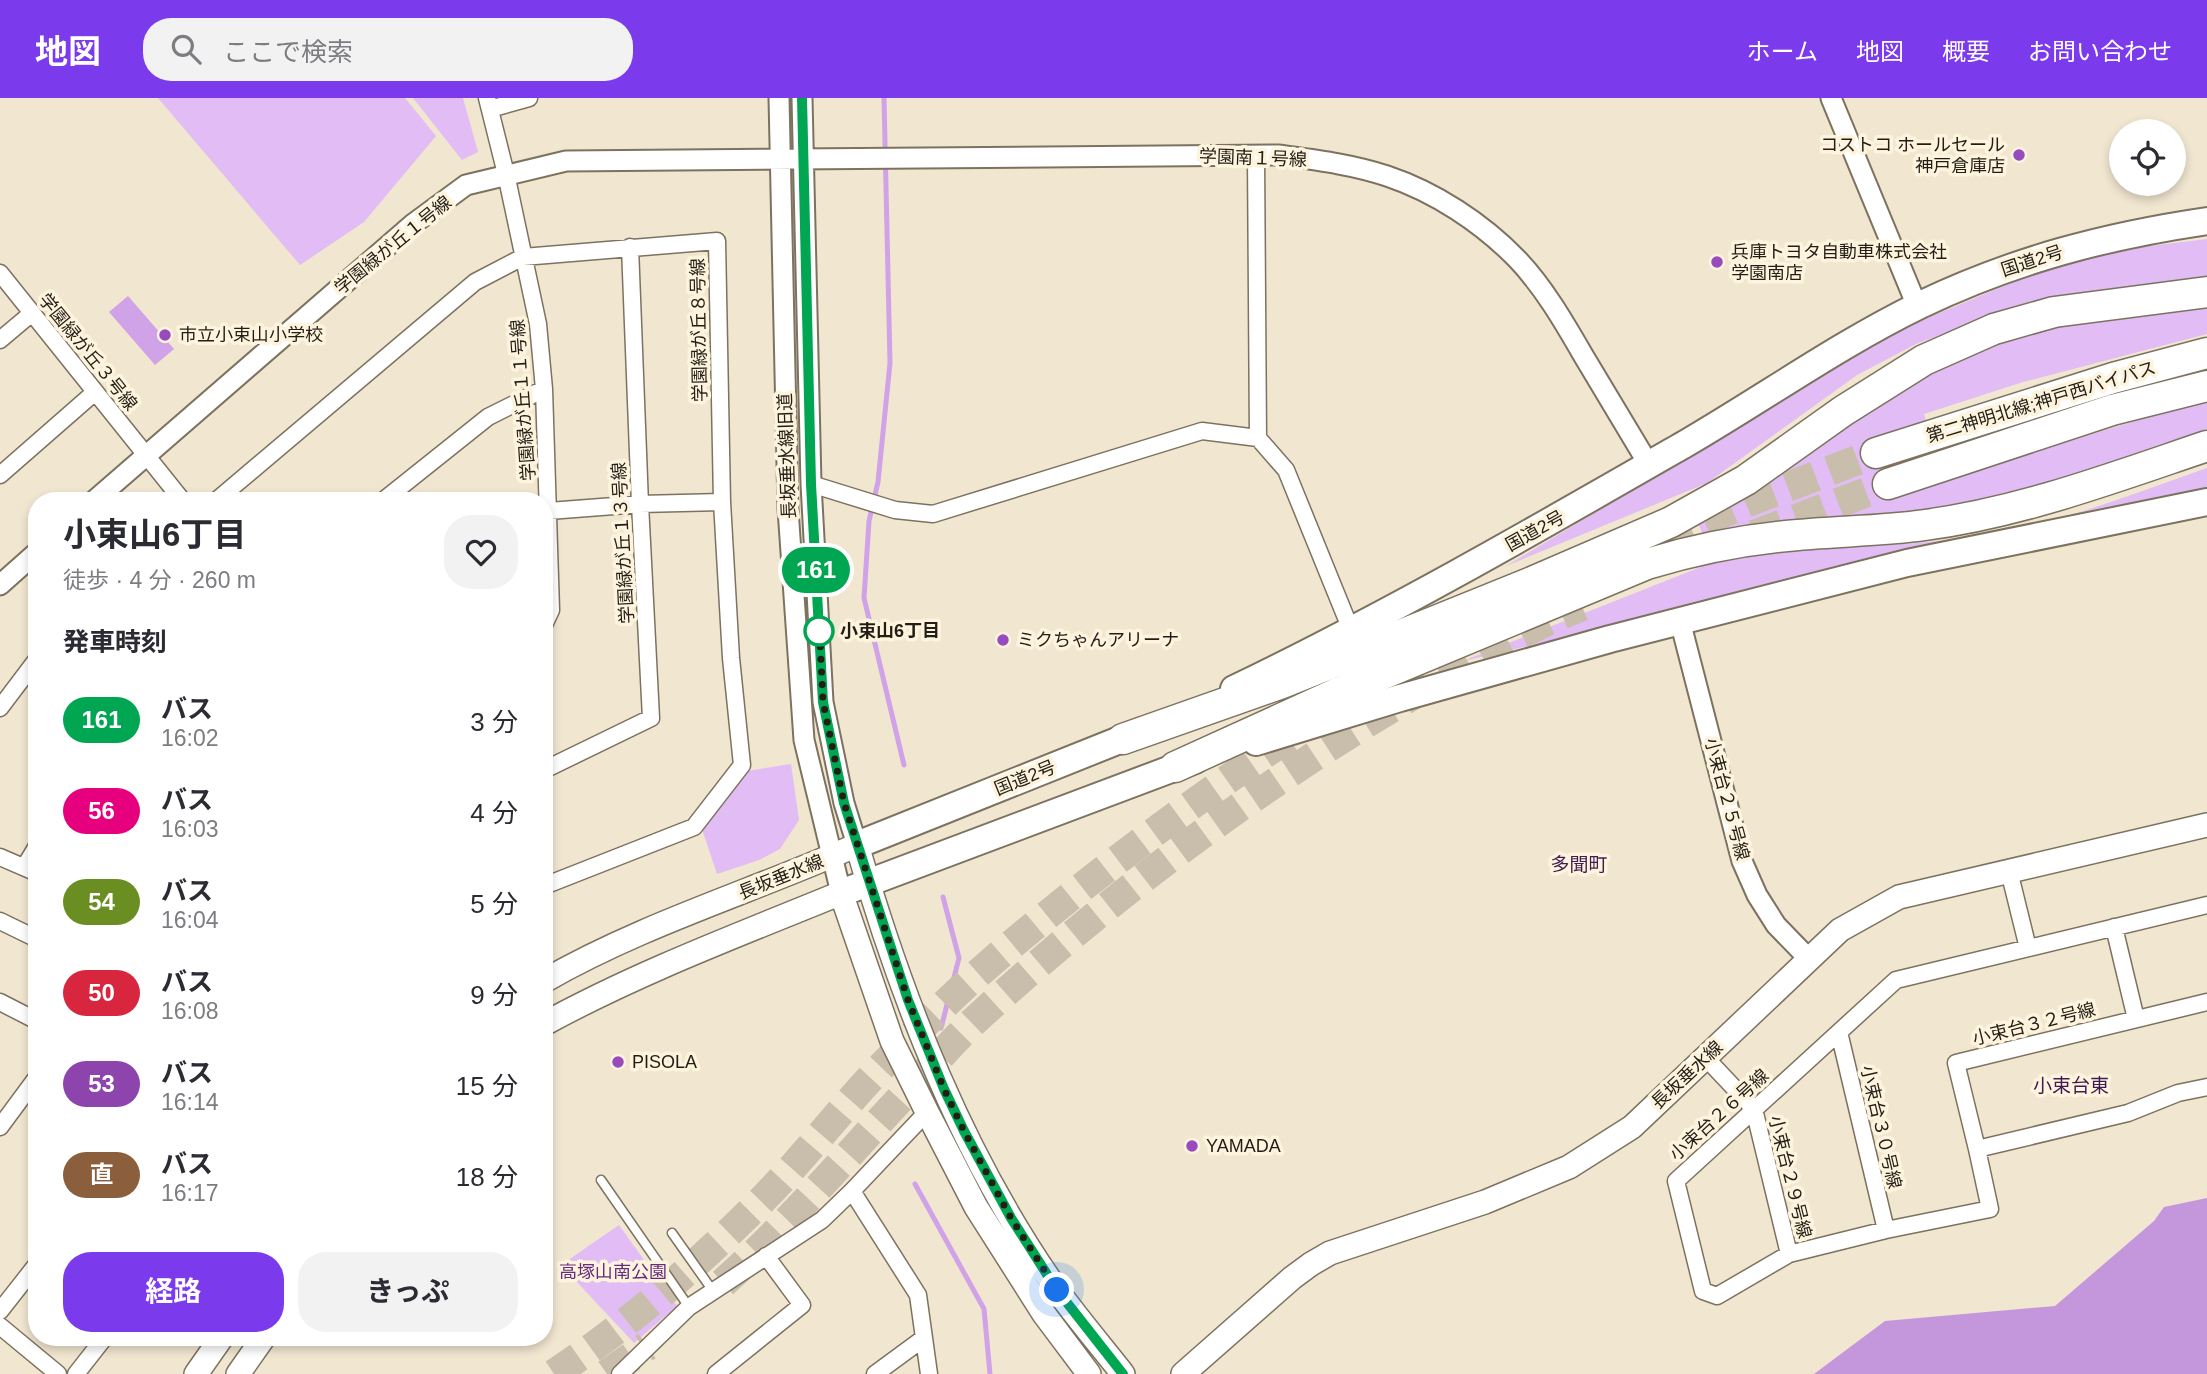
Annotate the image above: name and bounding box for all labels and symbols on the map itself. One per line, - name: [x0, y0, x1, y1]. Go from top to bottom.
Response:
- place label: コストコ ホールセール 神戸倉庫店: [1820, 135, 2005, 176]
- street label: 学園南１号線: [1199, 146, 1307, 170]
- marker: コストコ ホールセール 神戸倉庫店: [2011, 147, 2027, 163]
- street label: 学園緑が丘１号線: [331, 192, 455, 298]
- place label: 兵庫トヨタ自動車株式会社 学園南店: [1731, 242, 1947, 283]
- street label: 国道2号: [1998, 242, 2066, 280]
- marker: 兵庫トヨタ自動車株式会社 学園南店: [1709, 254, 1725, 270]
- street label: 学園緑が丘８号線: [688, 258, 710, 402]
- street label: 学園緑が丘３号線: [35, 290, 141, 414]
- street label: 学園緑が丘１１号線: [507, 318, 539, 482]
- place label: 市立小束山小学校: [179, 325, 323, 345]
- marker: 市立小束山小学校: [157, 327, 173, 343]
- street label: 第二神明北線;神戸西バイパス: [1924, 358, 2158, 446]
- street label: 長坂垂水線旧道: [775, 393, 799, 519]
- street label: 学園緑が丘１３号線: [609, 462, 637, 624]
- street label: 国道2号: [1502, 507, 1568, 555]
- line badge: 161: [776, 547, 856, 593]
- marker: 小束山6丁目: [804, 616, 834, 646]
- place label: 小束山6丁目: [840, 621, 940, 641]
- place label: ミクちゃんアリーナ: [1017, 630, 1179, 650]
- marker: ミクちゃんアリーナ: [995, 632, 1011, 648]
- street label: 小束台２５号線: [1701, 736, 1753, 862]
- street label: 国道2号: [992, 757, 1058, 799]
- street label: 長坂垂水線: [736, 851, 826, 903]
- district label: 多聞町: [1550, 854, 1608, 875]
- street label: 小束台３２号線: [1970, 999, 2098, 1049]
- street label: 長坂垂水線: [1647, 1037, 1727, 1113]
- place label: PISOLA: [632, 1052, 697, 1072]
- marker: PISOLA: [610, 1054, 626, 1070]
- street label: 小束台３０号線: [1857, 1063, 1905, 1191]
- street label: 小束台２６号線: [1665, 1065, 1773, 1165]
- district label: 小束台東: [2033, 1075, 2109, 1096]
- street label: 小束台２９号線: [1765, 1113, 1815, 1241]
- place label: YAMADA: [1206, 1136, 1281, 1156]
- marker: YAMADA: [1184, 1138, 1200, 1154]
- park label: 高塚山南公園: [559, 1262, 667, 1282]
- your location: [1039, 1272, 1074, 1307]

